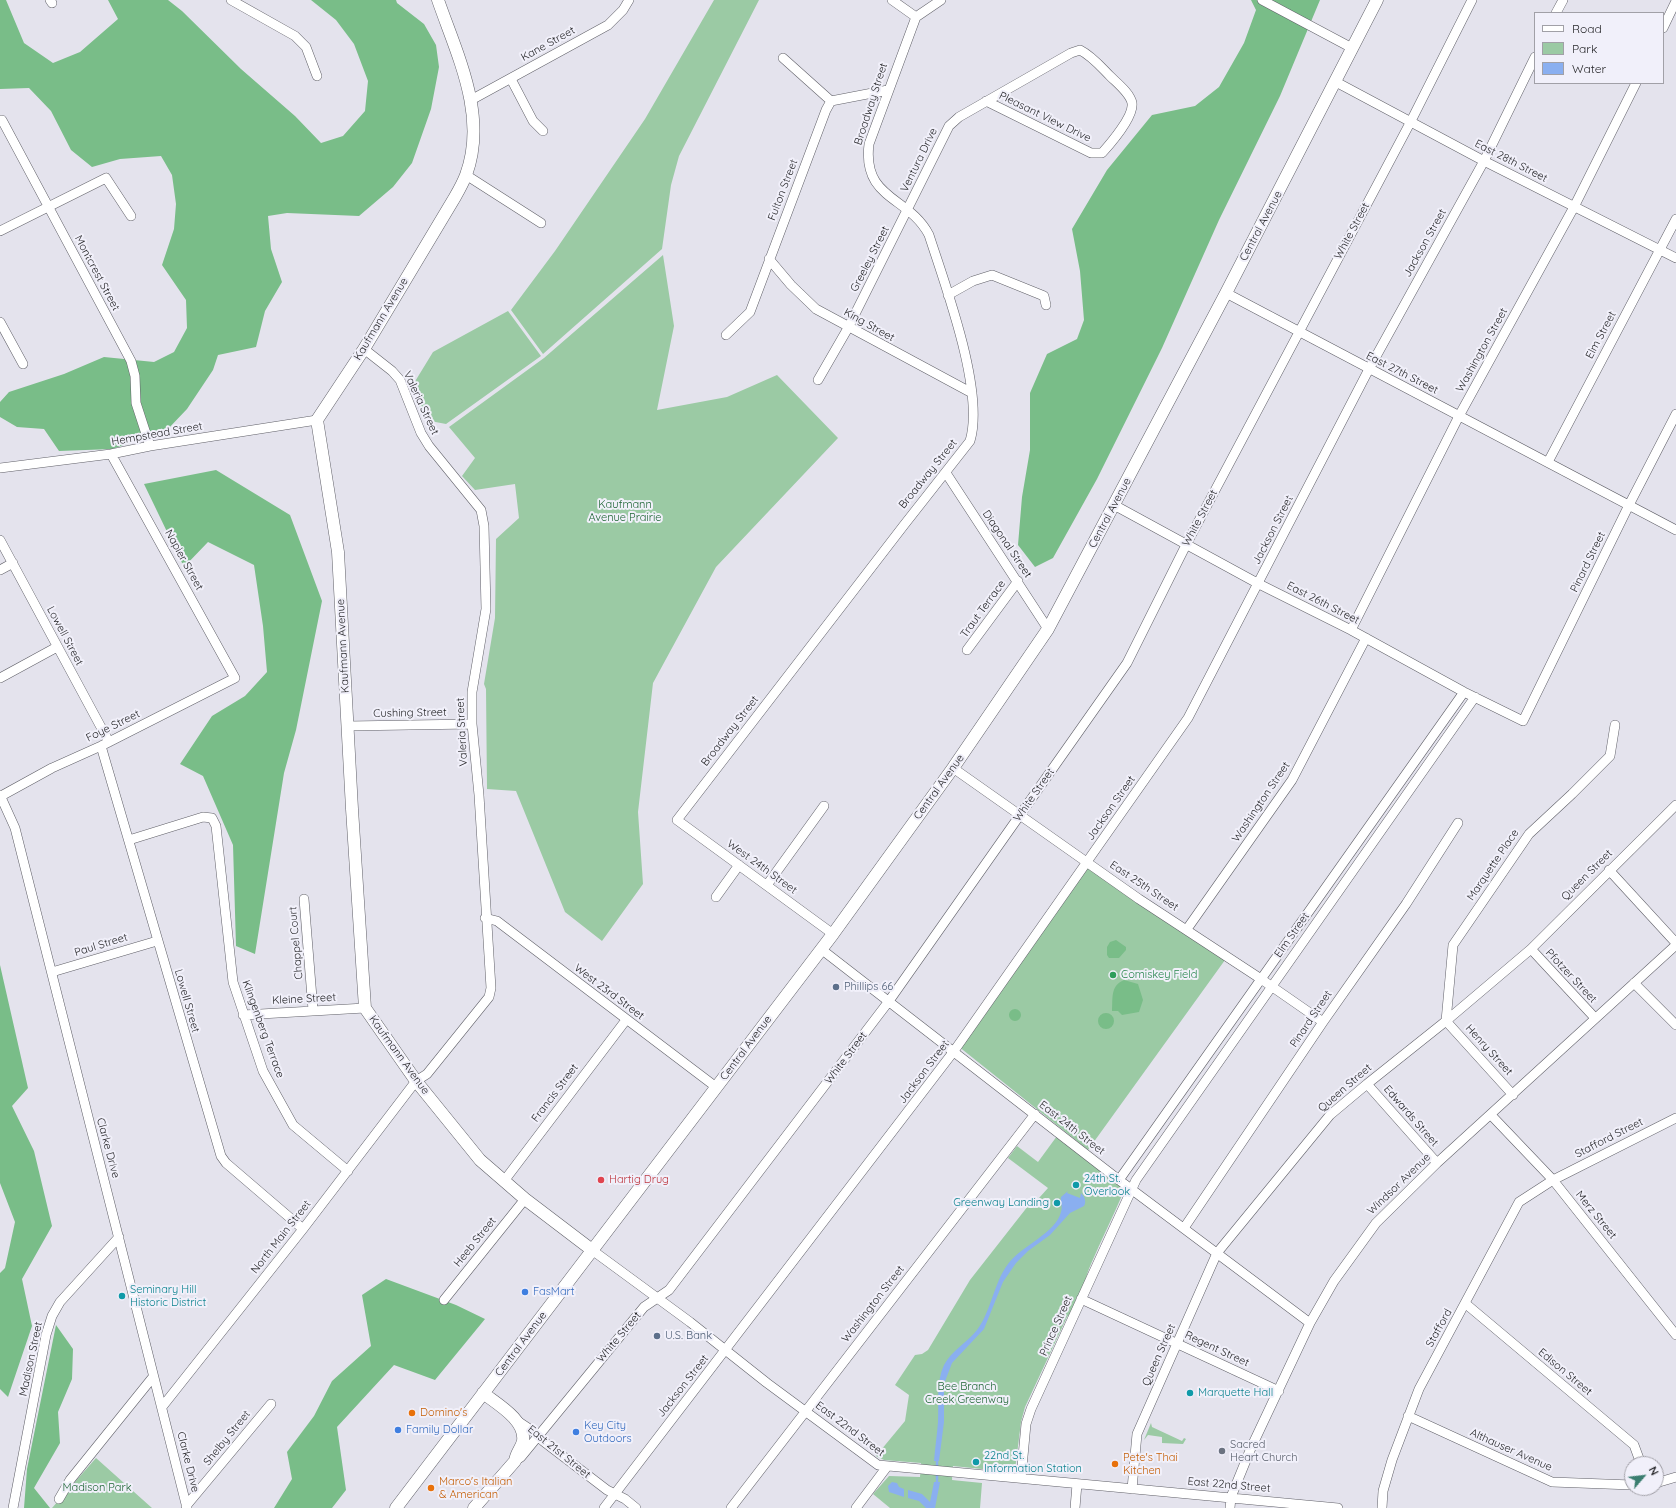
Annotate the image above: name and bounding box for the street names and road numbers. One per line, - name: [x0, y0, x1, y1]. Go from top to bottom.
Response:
- street label: Kane Street: [519, 24, 577, 64]
- street label: Broadway Street: [852, 61, 890, 147]
- street label: Pleasant View Drive: [997, 89, 1093, 145]
- street label: Ventura Drive: [898, 126, 940, 194]
- street label: East 28th Street: [1472, 137, 1550, 185]
- street label: Fulton Street: [765, 157, 801, 223]
- street label: Central Avenue: [1237, 189, 1285, 263]
- street label: White Street: [1332, 200, 1372, 262]
- street label: Jackson Street: [1401, 207, 1449, 279]
- street label: Greeley Street: [848, 224, 892, 294]
- street label: Montcrest Street: [72, 233, 122, 313]
- street label: Kaufmann Avenue: [351, 275, 411, 363]
- street label: King Street: [841, 306, 897, 344]
- street label: Washington Street: [1453, 306, 1511, 394]
- street label: Elm Street: [1583, 309, 1619, 361]
- street label: East 27th Street: [1364, 349, 1440, 397]
- street label: Valeria Street: [400, 369, 442, 437]
- street label: Hempstead Street: [110, 419, 204, 449]
- street label: Broadway Street: [896, 437, 960, 511]
- street label: Central Avenue: [1086, 476, 1134, 550]
- street label: White Street: [1180, 487, 1220, 549]
- street label: Jackson Street: [1250, 493, 1296, 567]
- street label: Diagonal Street: [979, 508, 1035, 580]
- street label: Napier Street: [162, 527, 206, 593]
- street label: Pinard Street: [1568, 530, 1608, 594]
- street label: Traut Terrace: [958, 578, 1008, 640]
- street label: East 26th Street: [1284, 579, 1362, 627]
- street label: Kaufmann Avenue: [334, 599, 352, 693]
- street label: Lowell Street: [44, 604, 86, 668]
- street label: Broadway Street: [699, 693, 761, 769]
- street label: Valeria Street: [454, 697, 470, 767]
- street label: Cushing Street: [373, 706, 447, 720]
- street label: Foye Street: [84, 707, 142, 745]
- street label: Central Avenue: [911, 752, 967, 822]
- street label: Washington Street: [1229, 759, 1293, 845]
- street label: White Street: [1011, 766, 1057, 824]
- street label: Jackson Street: [1084, 773, 1138, 843]
- street label: Marquette Place: [1464, 827, 1522, 903]
- street label: West 24th Street: [724, 837, 800, 897]
- street label: Queen Street: [1559, 847, 1615, 903]
- street label: East 25th Street: [1107, 858, 1181, 914]
- street label: Chappel Court: [286, 906, 306, 980]
- street label: Elm Street: [1272, 910, 1312, 960]
- street label: Paul Street: [73, 931, 129, 959]
- street label: Pfotzer Street: [1543, 946, 1599, 1006]
- street label: West 23rd Street: [571, 961, 647, 1023]
- street label: Lowell Street: [172, 968, 202, 1034]
- street label: Klingenberg Terrace: [239, 978, 287, 1080]
- street label: Pinard Street: [1287, 988, 1335, 1050]
- street label: Kleine Street: [272, 991, 336, 1007]
- street label: Kaufmann Avenue: [366, 1013, 432, 1097]
- street label: Central Avenue: [717, 1013, 775, 1083]
- street label: Henry Street: [1463, 1022, 1515, 1078]
- street label: White Street: [822, 1029, 870, 1087]
- street label: Jackson Street: [896, 1038, 952, 1106]
- street label: Francis Street: [529, 1061, 581, 1125]
- street label: Queen Street: [1316, 1061, 1374, 1115]
- street label: Edwards Street: [1381, 1083, 1441, 1149]
- street label: East 24th Street: [1037, 1098, 1107, 1158]
- street label: Stafford Street: [1573, 1115, 1645, 1161]
- street label: Clarke Drive: [94, 1116, 122, 1180]
- street label: Windsor Avenue: [1365, 1151, 1433, 1217]
- street label: Merz Street: [1573, 1188, 1619, 1242]
- street label: North Main Street: [248, 1198, 314, 1276]
- street label: Heeb Street: [451, 1215, 499, 1269]
- street label: Washington Street: [839, 1263, 907, 1345]
- street label: Prince Street: [1037, 1294, 1075, 1358]
- street label: Stafford: [1423, 1307, 1455, 1349]
- street label: Central Avenue: [492, 1309, 550, 1379]
- street label: White Street: [594, 1309, 644, 1365]
- street label: Madison Street: [17, 1320, 45, 1398]
- street label: Queen Street: [1139, 1322, 1179, 1388]
- street label: Regent Street: [1183, 1328, 1251, 1370]
- street label: Edison Street: [1535, 1346, 1595, 1398]
- street label: Jackson Street: [654, 1352, 712, 1420]
- street label: East 22nd Street: [813, 1399, 887, 1459]
- street label: Shelby Street: [201, 1408, 253, 1468]
- street label: East 21st Street: [525, 1423, 593, 1481]
- street label: Althauser Avenue: [1468, 1426, 1554, 1474]
- street label: Clarke Drive: [174, 1430, 202, 1494]
- street label: East 22nd Street: [1187, 1475, 1271, 1495]

